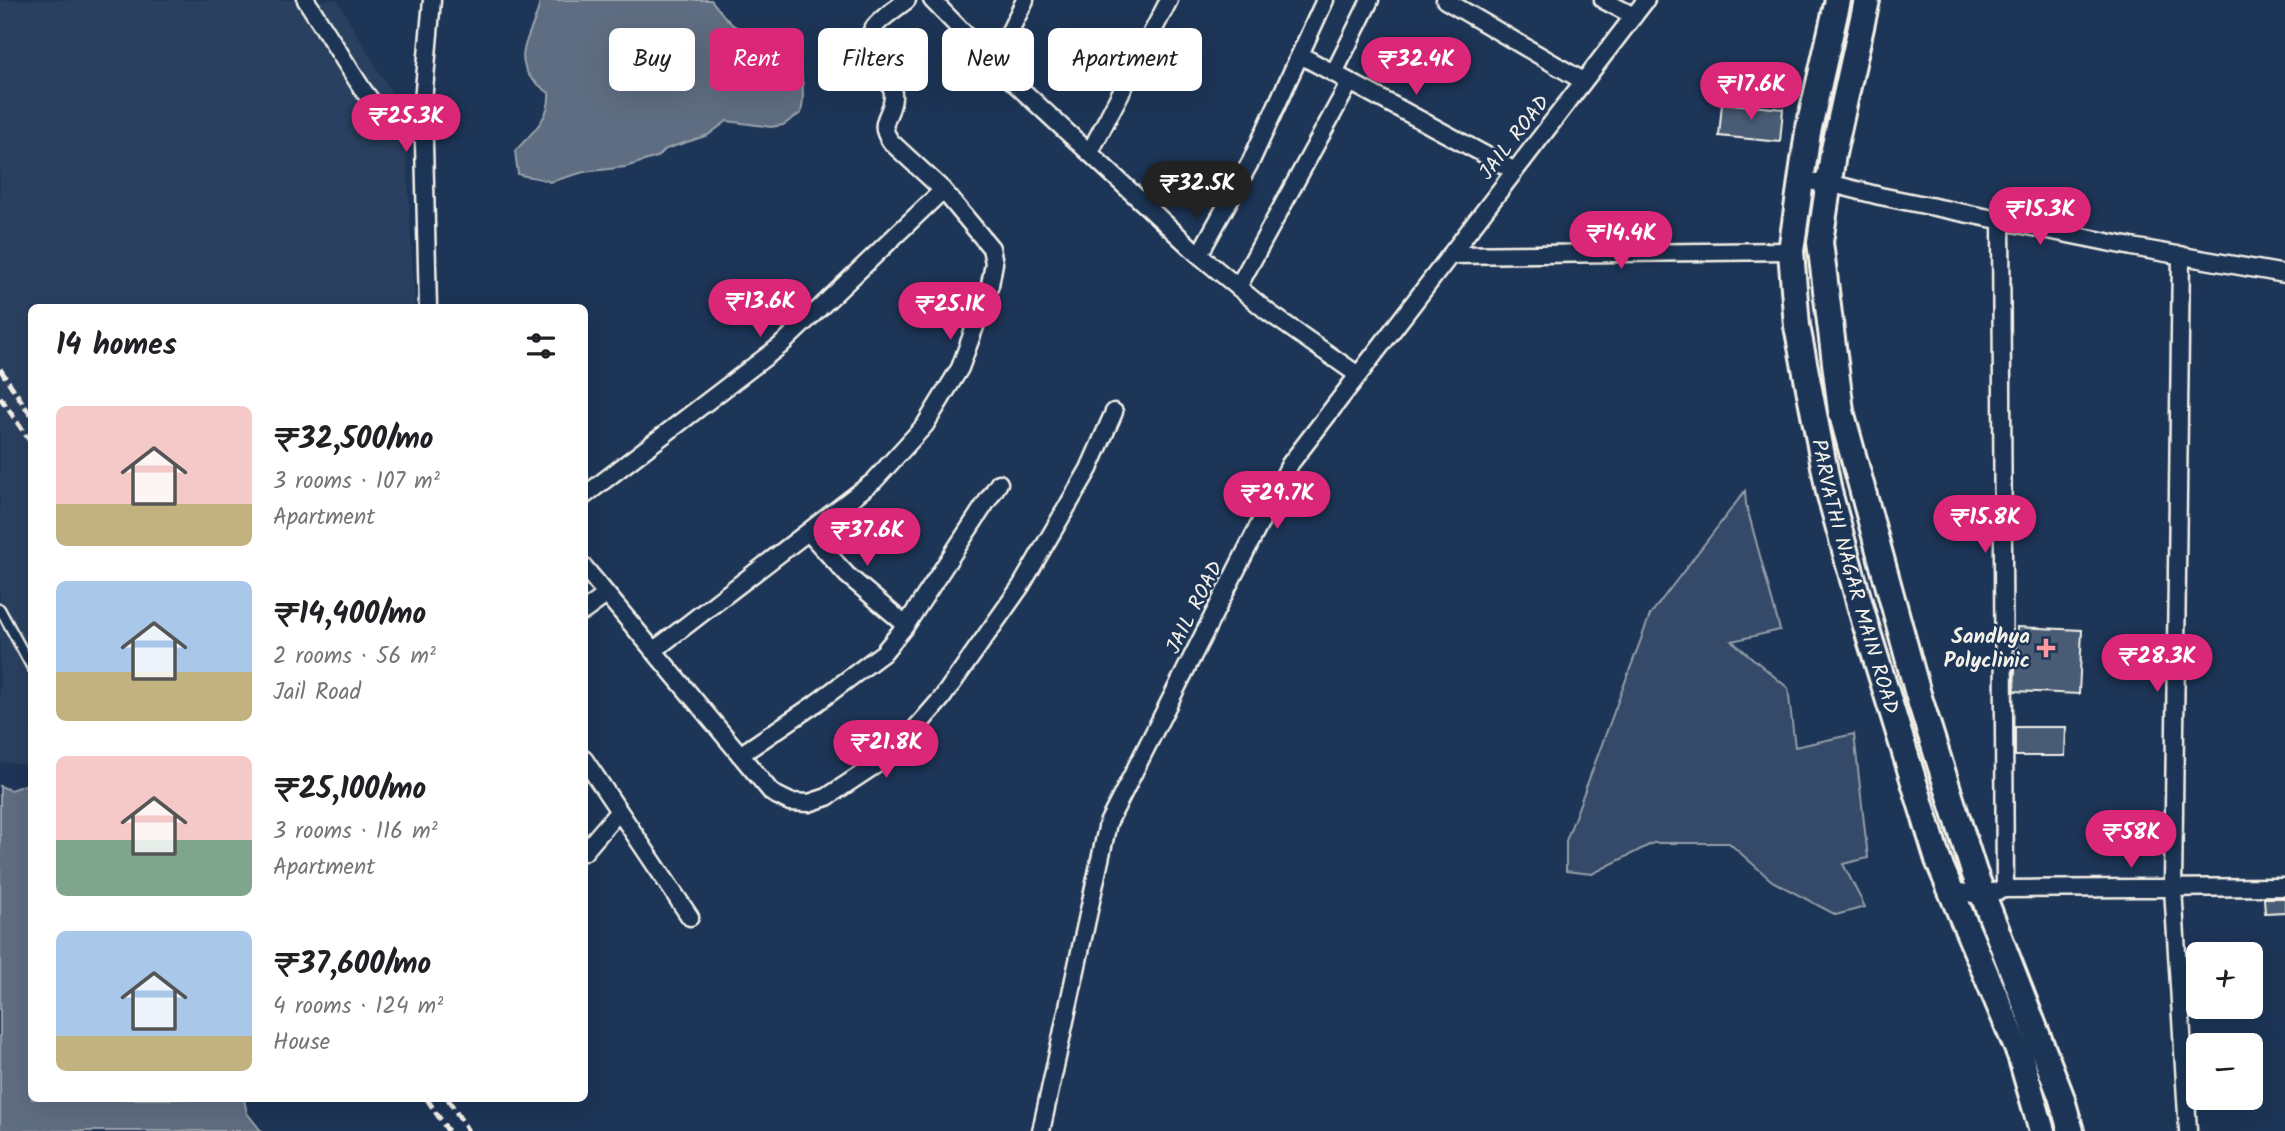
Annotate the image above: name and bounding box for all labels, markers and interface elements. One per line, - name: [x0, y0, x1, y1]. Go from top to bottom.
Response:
- chip: Buy: [609, 28, 695, 91]
- chip: Rent: [709, 28, 804, 91]
- chip: Filters: [818, 28, 928, 91]
- chip: New: [942, 28, 1034, 91]
- chip: Apartment: [1048, 28, 1202, 91]
- pin: ₹32.4K: [1359, 38, 1473, 97]
- text: ₹32.4K: [1377, 42, 1455, 78]
- pin: ₹17.6K: [1694, 62, 1808, 122]
- text: ₹17.6K: [1716, 67, 1786, 103]
- street label: JAIL ROAD: [1471, 88, 1559, 188]
- pin: ₹25.3K: [349, 94, 463, 154]
- text: ₹25.3K: [368, 99, 444, 135]
- pin: ₹32.5K: [1140, 162, 1254, 221]
- text: ₹32.5K: [1159, 166, 1235, 202]
- pin: ₹15.3K: [1983, 188, 2097, 247]
- text: ₹15.3K: [2005, 192, 2075, 228]
- pin: ₹14.4K: [1564, 212, 1678, 271]
- text: ₹14.4K: [1585, 216, 1657, 252]
- pin: ₹13.6K: [703, 280, 817, 339]
- pin: ₹25.1K: [893, 282, 1007, 342]
- text: ₹13.6K: [724, 284, 796, 320]
- text: ₹25.1K: [914, 287, 986, 323]
- text: 14 homes: [56, 322, 177, 370]
- icon: filters: [522, 327, 560, 365]
- text: ₹32,500/mo: [273, 416, 434, 464]
- icon: home: [112, 434, 196, 518]
- street label: PARVATHI NAGAR MAIN ROAD: [1801, 436, 1907, 718]
- text: 3 rooms · 107 m²: [273, 464, 440, 500]
- pin: ₹29.7K: [1220, 472, 1334, 531]
- text: ₹29.7K: [1239, 476, 1315, 512]
- pin: ₹15.8K: [1928, 496, 2042, 555]
- text: Apartment: [273, 500, 375, 536]
- text: ₹15.8K: [1949, 500, 2021, 536]
- pin: ₹37.6K: [810, 508, 924, 568]
- text: ₹37.6K: [829, 513, 905, 549]
- street label: JAIL ROAD: [1158, 555, 1233, 660]
- text: ₹14,400/mo: [273, 591, 426, 639]
- icon: home: [112, 609, 196, 693]
- place label: Sandhya Polyclinic: [1944, 621, 2030, 678]
- pin: ₹28.3K: [2100, 634, 2214, 694]
- marker: Sandhya Polyclinic: [2036, 638, 2056, 658]
- text: 2 rooms · 56 m²: [273, 639, 436, 675]
- text: ₹28.3K: [2118, 639, 2196, 675]
- text: Jail Road: [273, 675, 361, 711]
- pin: ₹21.8K: [829, 720, 943, 780]
- text: ₹21.8K: [849, 725, 923, 761]
- text: ₹25,100/mo: [273, 766, 426, 814]
- icon: home: [112, 784, 196, 868]
- pin: ₹58K: [2090, 810, 2172, 870]
- text: 3 rooms · 116 m²: [273, 814, 438, 850]
- text: ₹58K: [2101, 815, 2161, 851]
- text: Apartment: [273, 850, 375, 886]
- text: ₹37,600/mo: [273, 941, 431, 989]
- map controls: [2186, 942, 2263, 1110]
- button: +: [2186, 942, 2263, 1019]
- icon: home: [112, 959, 196, 1043]
- text: 4 rooms · 124 m²: [273, 989, 443, 1025]
- text: House: [273, 1025, 330, 1061]
- button: −: [2186, 1033, 2263, 1110]

